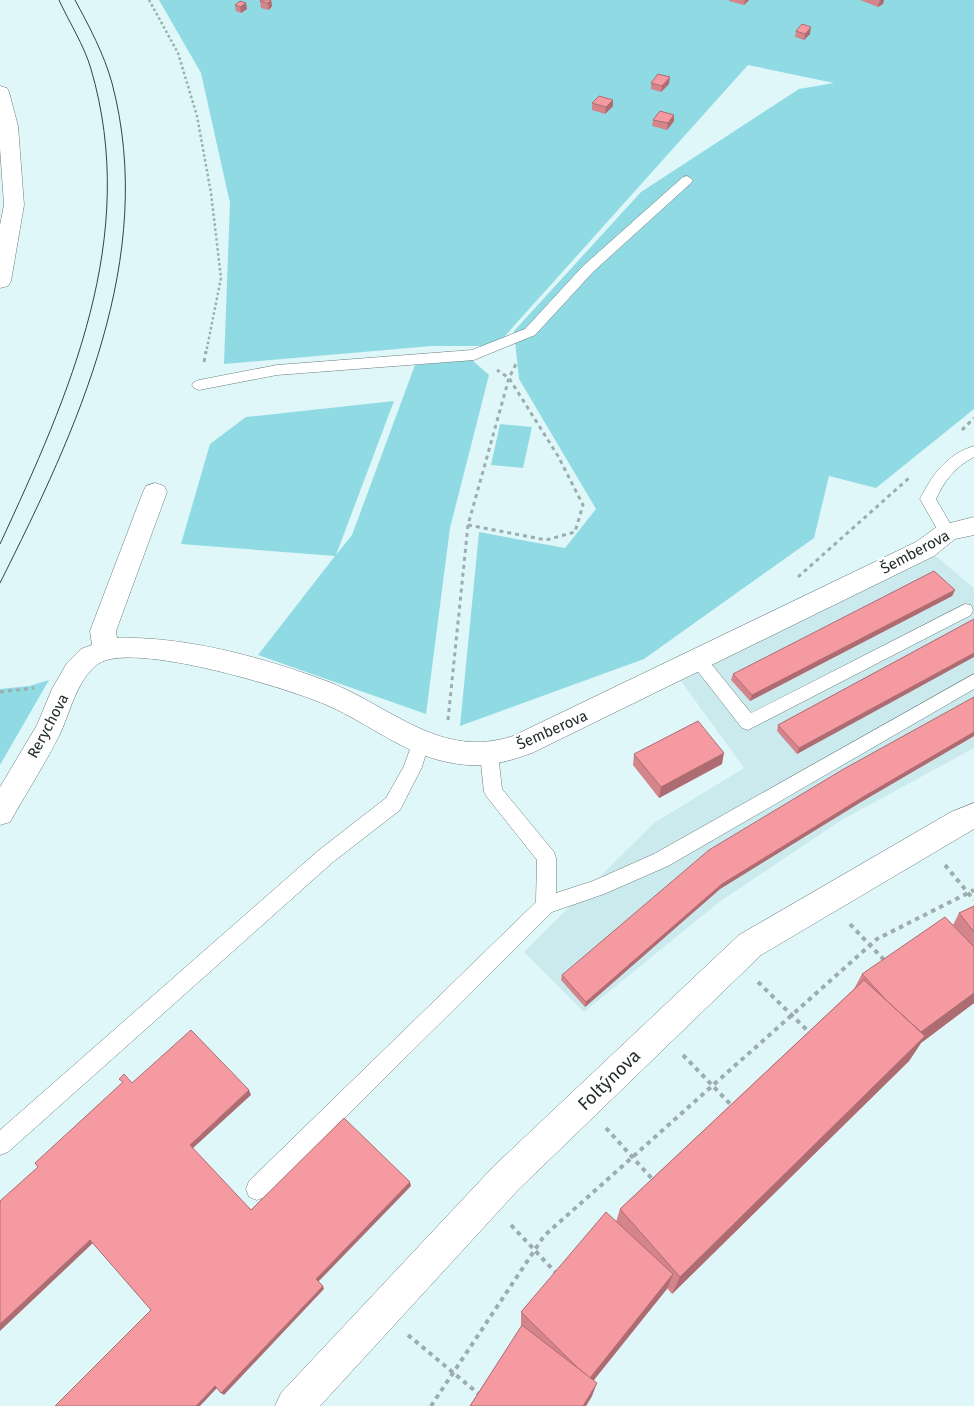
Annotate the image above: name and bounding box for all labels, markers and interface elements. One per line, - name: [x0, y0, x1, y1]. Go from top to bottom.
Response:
- street label: Šemberova: [877, 526, 953, 578]
- street label: Rerychova: [24, 691, 72, 761]
- street label: Šemberova: [514, 706, 590, 754]
- street label: Foltýnova: [573, 1045, 645, 1115]

